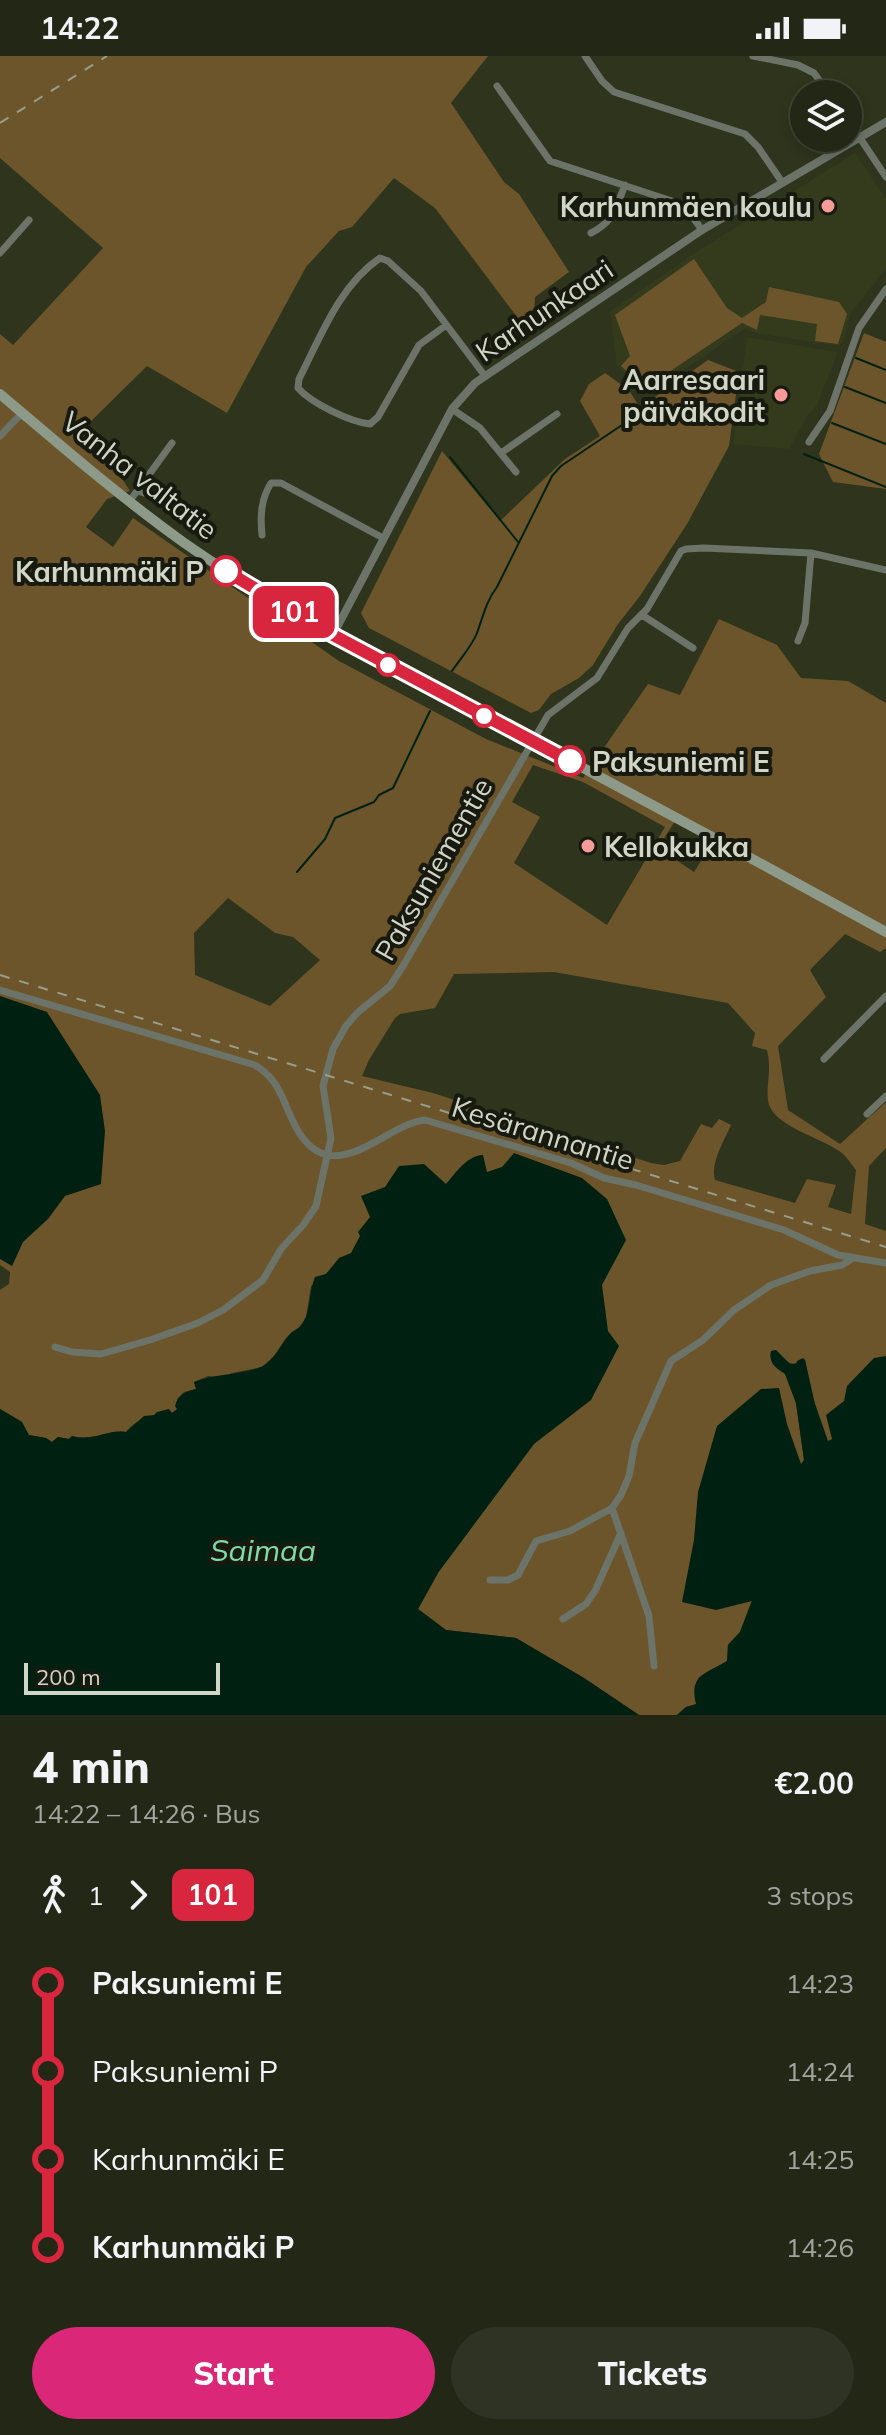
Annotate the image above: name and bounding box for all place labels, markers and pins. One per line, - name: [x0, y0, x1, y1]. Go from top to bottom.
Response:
- place label: Karhunmäen koulu: [560, 189, 812, 224]
- marker: Karhunmäen koulu: [819, 197, 837, 215]
- place label: Aarresaari päiväkodit: [622, 362, 765, 429]
- marker: Aarresaari päiväkodit: [772, 386, 790, 404]
- place label: Karhunmäki P: [15, 554, 204, 589]
- marker: Karhunmäki P: [211, 556, 241, 586]
- unlabelled marker: [377, 654, 399, 676]
- unlabelled marker: [473, 705, 495, 727]
- place label: Paksuniemi E: [592, 744, 770, 779]
- marker: Paksuniemi E: [555, 746, 585, 776]
- place label: Kellokukka: [604, 829, 749, 864]
- marker: Kellokukka: [579, 837, 597, 855]

